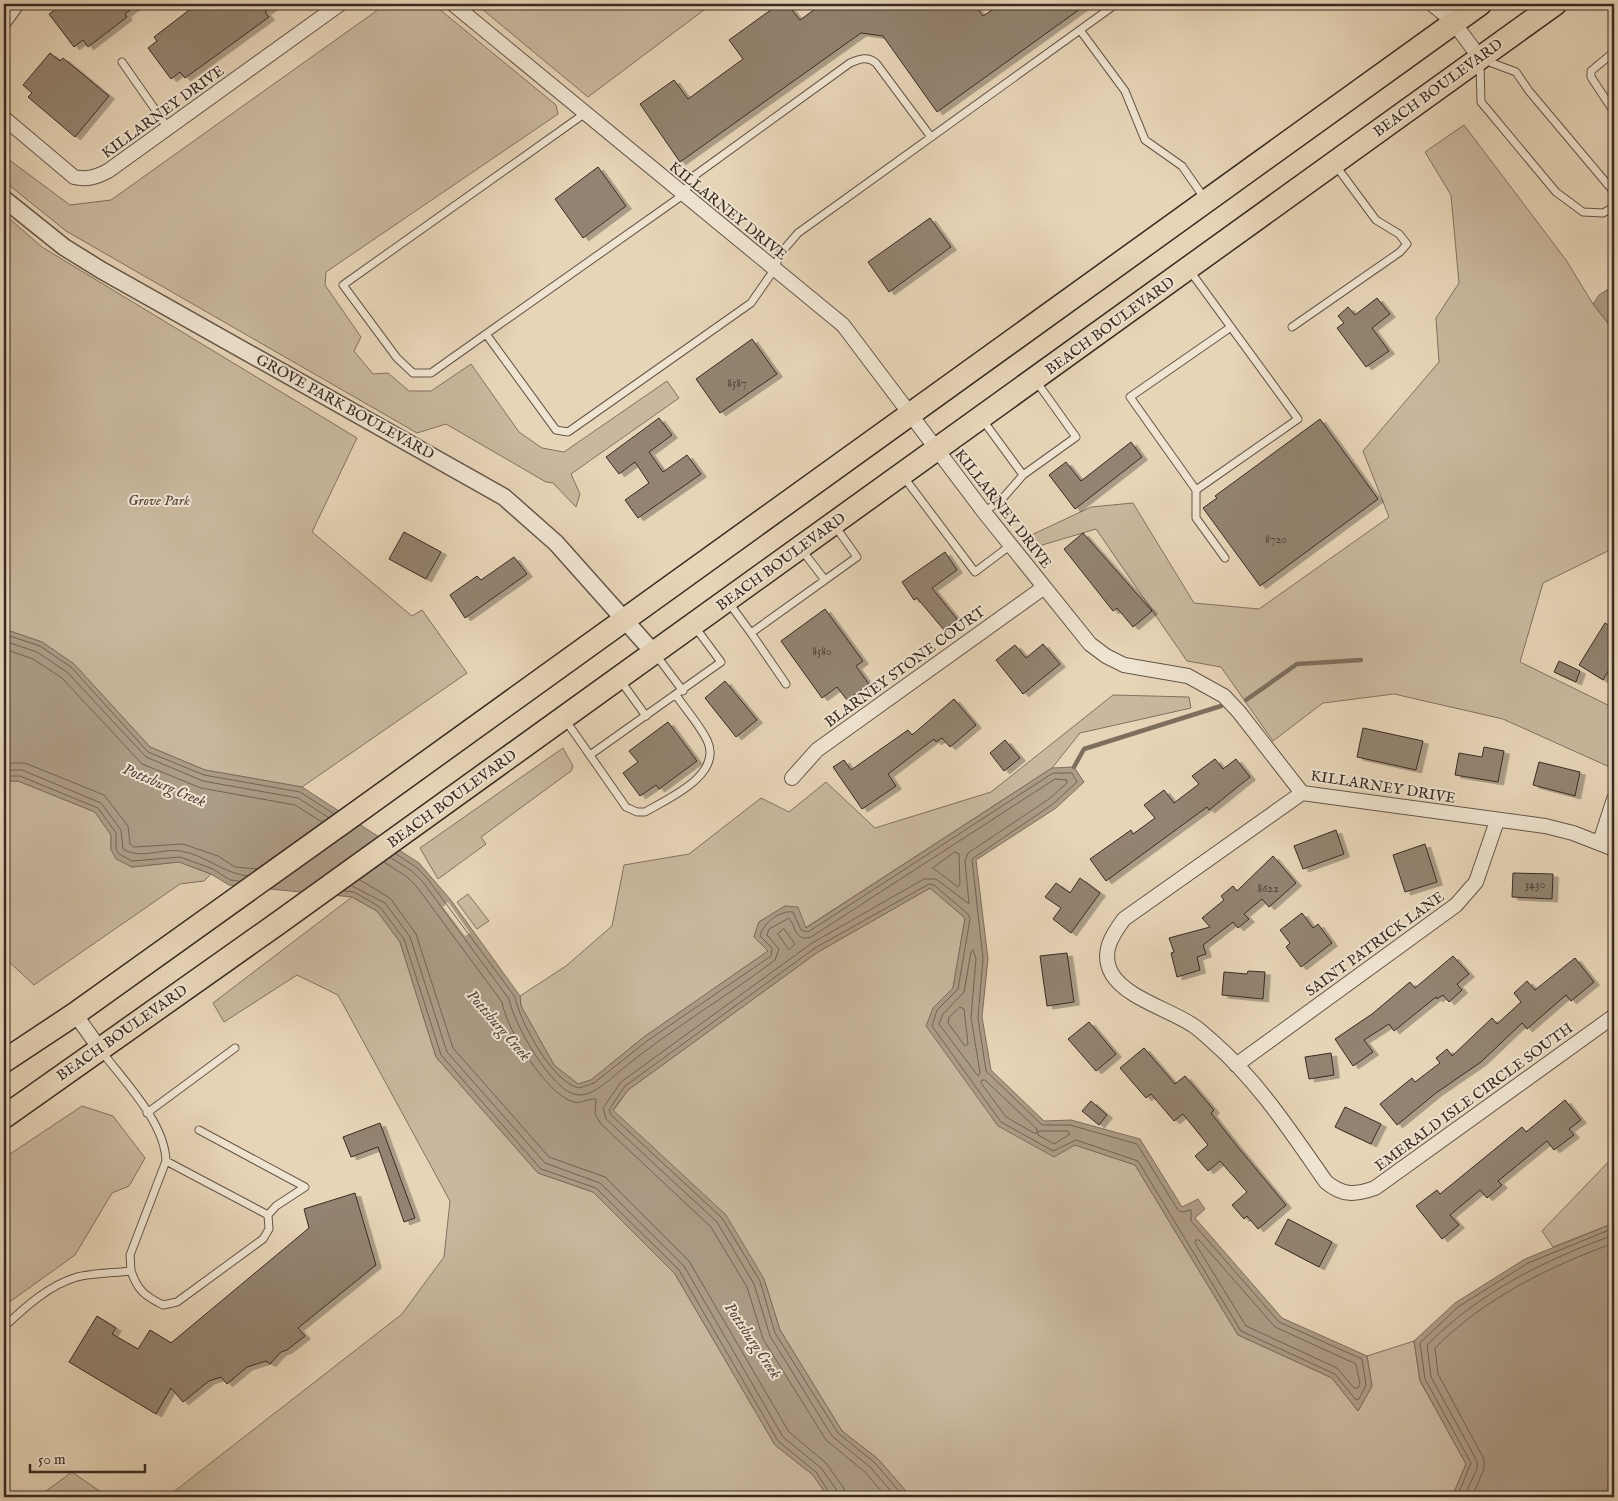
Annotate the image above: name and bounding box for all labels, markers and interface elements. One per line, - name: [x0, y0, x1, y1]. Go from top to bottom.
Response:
- street label: BEACH BOULEVARD: [1369, 35, 1507, 141]
- street label: KILLARNEY DRIVE: [98, 61, 228, 163]
- street label: KILLARNEY DRIVE: [665, 157, 791, 265]
- street label: BEACH BOULEVARD: [1041, 273, 1179, 379]
- street label: GROVE PARK BOULEVARD: [252, 350, 438, 464]
- house number: 8587: [727, 376, 747, 391]
- street label: KILLARNEY DRIVE: [950, 445, 1056, 573]
- park label: Grove Park: [128, 491, 190, 510]
- street label: BEACH BOULEVARD: [712, 509, 850, 615]
- house number: 8720: [1265, 532, 1287, 547]
- street label: BLARNEY STONE COURT: [821, 602, 989, 732]
- house number: 8580: [812, 644, 832, 659]
- street label: BEACH BOULEVARD: [383, 746, 521, 852]
- water label: Pottsburg Creek: [119, 760, 209, 813]
- street label: KILLARNEY DRIVE: [1309, 766, 1457, 808]
- house number: 3430: [1525, 877, 1545, 892]
- house number: 8622: [1257, 881, 1279, 896]
- street label: SAINT PATRICK LANE: [1302, 887, 1448, 1001]
- street label: BEACH BOULEVARD: [53, 981, 191, 1085]
- water label: Pottsburg Creek: [461, 986, 535, 1066]
- street label: EMERALD ISLE CIRCLE SOUTH: [1371, 1018, 1577, 1175]
- water label: Pottsburg Creek: [719, 1299, 785, 1384]
- scale bar: [30, 1441, 145, 1473]
- text: 50 m: [38, 1450, 66, 1469]

